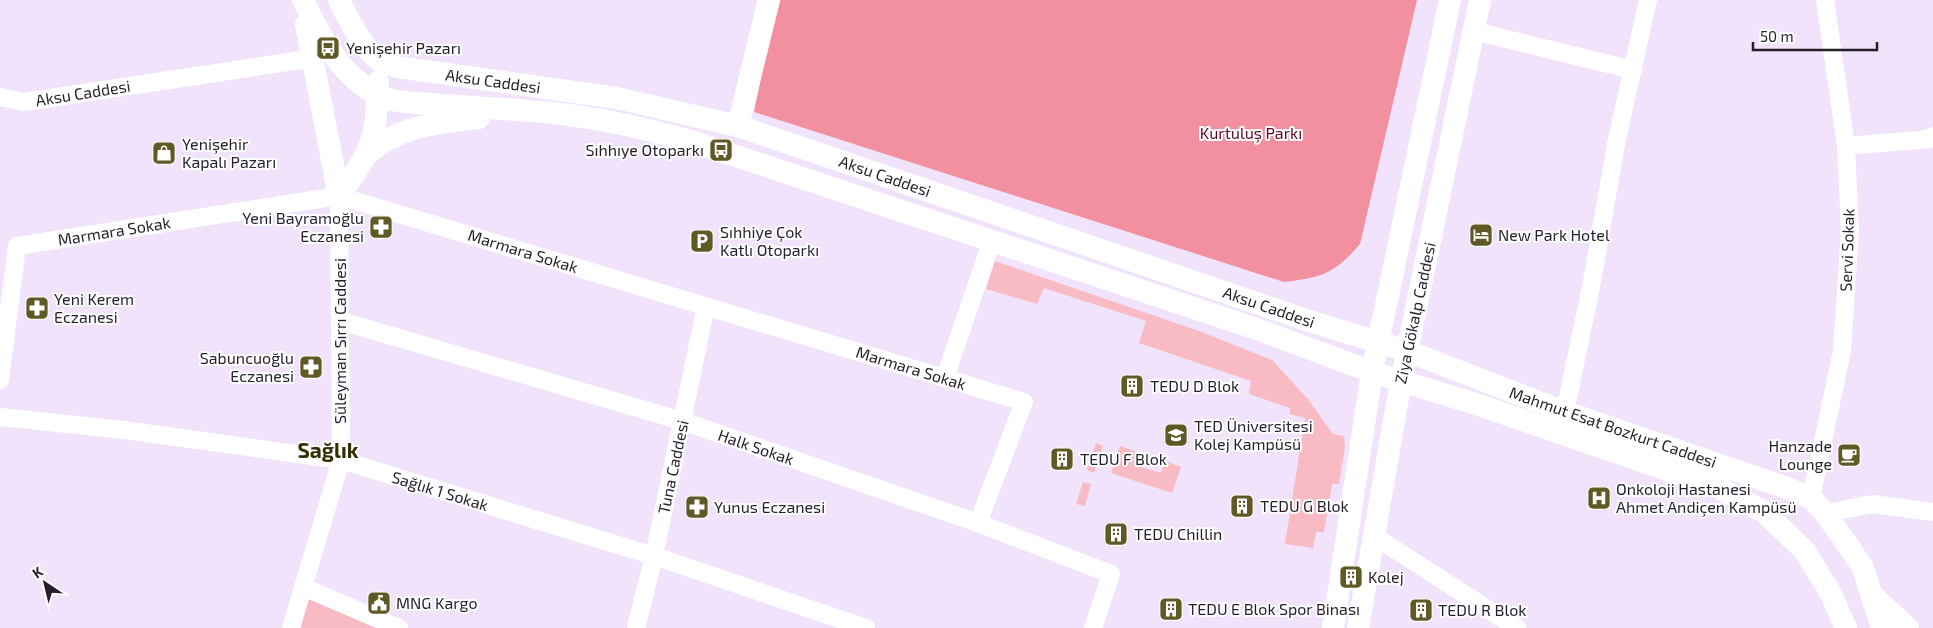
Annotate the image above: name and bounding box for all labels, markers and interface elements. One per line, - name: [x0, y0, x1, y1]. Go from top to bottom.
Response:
- scale bar: [1753, 20, 1877, 52]
- text: 50 m: [1760, 27, 1794, 45]
- bus stop icon: Yenişehir Pazarı: [315, 35, 341, 61]
- place label: Yenişehir Pazarı: [346, 38, 461, 58]
- street label: Aksu Caddesi: [444, 64, 542, 97]
- street label: Aksu Caddesi: [34, 76, 132, 109]
- park label: Kurtuluş Parkı: [1200, 123, 1302, 143]
- place label: Yenişehir Kapalı Pazarı: [182, 134, 276, 171]
- bus stop icon: Sıhhıye Otoparkı: [708, 137, 734, 163]
- shop icon: Yenişehir Kapalı Pazarı: [151, 140, 177, 166]
- place label: Sıhhıye Otoparkı: [585, 140, 704, 159]
- street label: Aksu Caddesi: [837, 151, 934, 200]
- place label: Yeni Bayramoğlu Eczanesi: [242, 208, 364, 245]
- street label: Servi Sokak: [1836, 208, 1857, 292]
- street label: Marmara Sokak: [56, 212, 172, 249]
- pharmacy icon: Yeni Bayramoğlu Eczanesi: [368, 214, 394, 240]
- place label: Sıhhiye Çok Katlı Otoparkı: [720, 222, 819, 259]
- hotel icon: New Park Hotel: [1468, 222, 1494, 248]
- street label: Marmara Sokak: [466, 225, 580, 276]
- place label: New Park Hotel: [1498, 225, 1610, 244]
- parking icon: Sıhhiye Çok Katlı Otoparkı: [689, 228, 715, 254]
- street label: Ziya Gökalp Caddesi: [1390, 240, 1439, 385]
- street label: Süleyman Sırrı Caddesi: [330, 258, 349, 424]
- street label: Aksu Caddesi: [1221, 282, 1318, 331]
- place label: Yeni Kerem Eczanesi: [54, 289, 134, 326]
- pharmacy icon: Yeni Kerem Eczanesi: [24, 295, 50, 321]
- street label: Marmara Sokak: [854, 342, 968, 393]
- place label: Sabuncuoğlu Eczanesi: [200, 348, 294, 385]
- pharmacy icon: Sabuncuoğlu Eczanesi: [298, 354, 324, 380]
- building icon: TEDU D Blok: [1119, 373, 1145, 399]
- place label: TEDU D Blok: [1150, 376, 1239, 395]
- street label: Mahmut Esat Bozkurt Caddesi: [1507, 382, 1719, 471]
- place label: TED Üniversitesi Kolej Kampüsü: [1194, 416, 1313, 454]
- street label: Tuna Caddesi: [653, 418, 692, 516]
- school or university icon: TED Üniversitesi Kolej Kampüsü: [1163, 422, 1189, 448]
- street label: Halk Sokak: [716, 425, 797, 468]
- place label: Hanzade Lounge: [1769, 436, 1832, 473]
- district label: Sağlık: [298, 437, 359, 462]
- cafe icon: Hanzade Lounge: [1836, 442, 1862, 468]
- building icon: TEDU F Blok: [1049, 446, 1075, 472]
- place label: TEDU F Blok: [1080, 449, 1167, 468]
- street label: Sağlık 1 Sokak: [390, 467, 491, 514]
- place label: Onkoloji Hastanesi Ahmet Andiçen Kampüsü: [1616, 479, 1797, 517]
- hospital icon: Onkoloji Hastanesi Ahmet Andiçen Kampüsü: [1586, 485, 1612, 511]
- building icon: TEDU G Blok: [1229, 493, 1255, 519]
- pharmacy icon: Yunus Eczanesi: [684, 494, 710, 520]
- place label: TEDU G Blok: [1260, 496, 1349, 515]
- place label: Yunus Eczanesi: [714, 497, 825, 516]
- building icon: TEDU Chillin: [1103, 521, 1129, 547]
- place label: TEDU Chillin: [1134, 524, 1222, 543]
- north arrow: [20, 558, 70, 608]
- text: K: [29, 562, 46, 581]
- building icon: Kolej: [1338, 564, 1364, 590]
- place label: Kolej: [1368, 567, 1404, 587]
- public building icon: MNG Kargo: [366, 590, 392, 616]
- place label: MNG Kargo: [396, 593, 477, 612]
- building icon: TEDU E Blok Spor Binası: [1158, 596, 1184, 622]
- building icon: TEDU R Blok: [1408, 597, 1434, 623]
- place label: TEDU E Blok Spor Binası: [1188, 599, 1360, 618]
- place label: TEDU R Blok: [1438, 600, 1526, 619]

